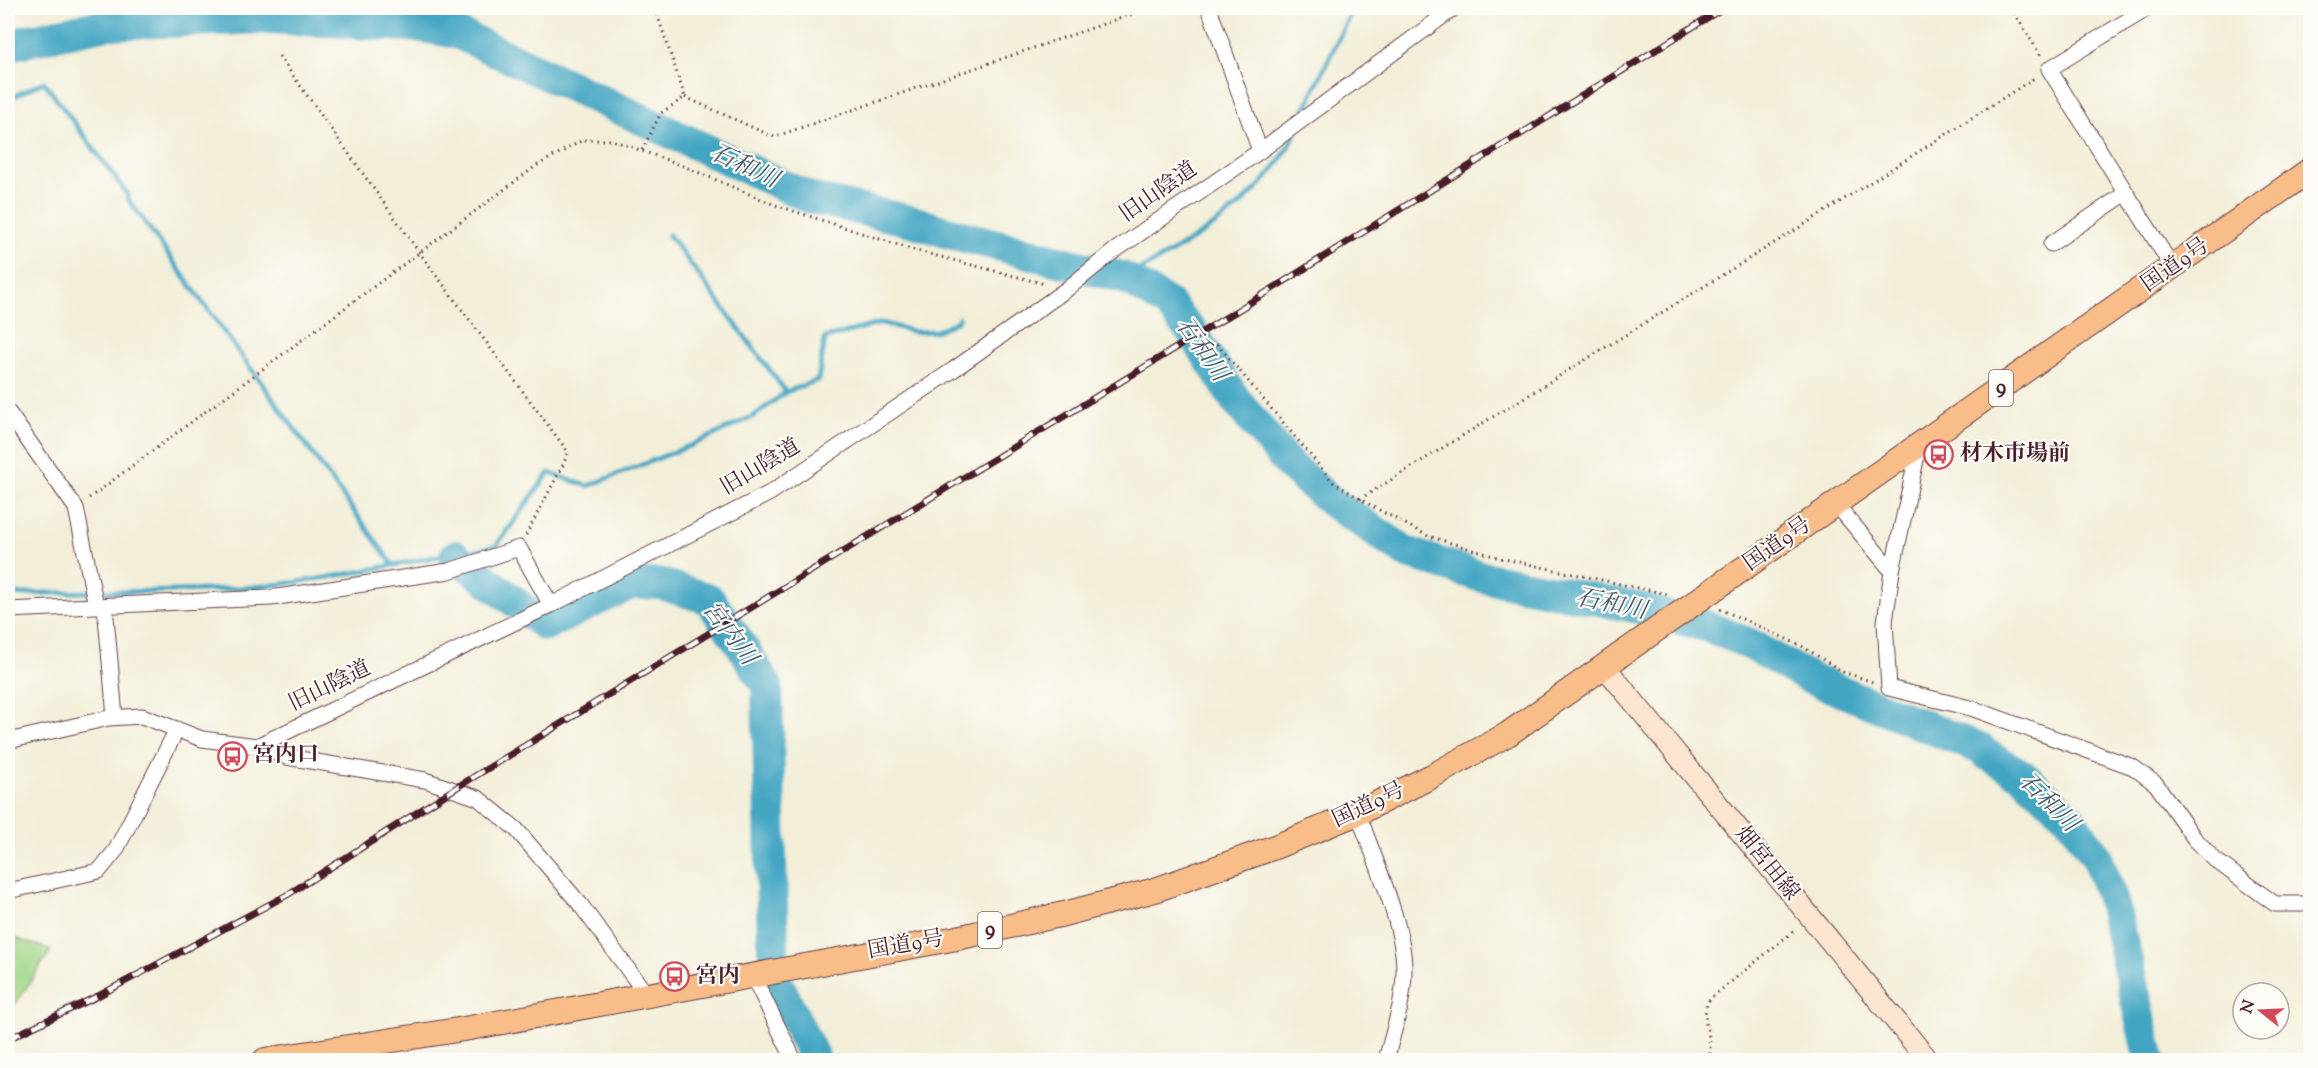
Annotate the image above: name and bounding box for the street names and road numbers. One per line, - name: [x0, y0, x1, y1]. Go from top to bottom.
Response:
- street label: 旧山陰道: [1114, 155, 1204, 231]
- street label: 国道9号: [2135, 231, 2217, 301]
- road number: 9: [1989, 370, 2013, 406]
- street label: 旧山陰道: [715, 432, 807, 504]
- street label: 国道9号: [1737, 510, 1819, 580]
- street label: 旧山陰道: [283, 653, 377, 721]
- street label: 国道9号: [1327, 775, 1411, 837]
- street label: 畑宮田線: [1726, 820, 1806, 908]
- road number: 9: [978, 912, 1002, 948]
- street label: 国道9号: [865, 924, 947, 968]

